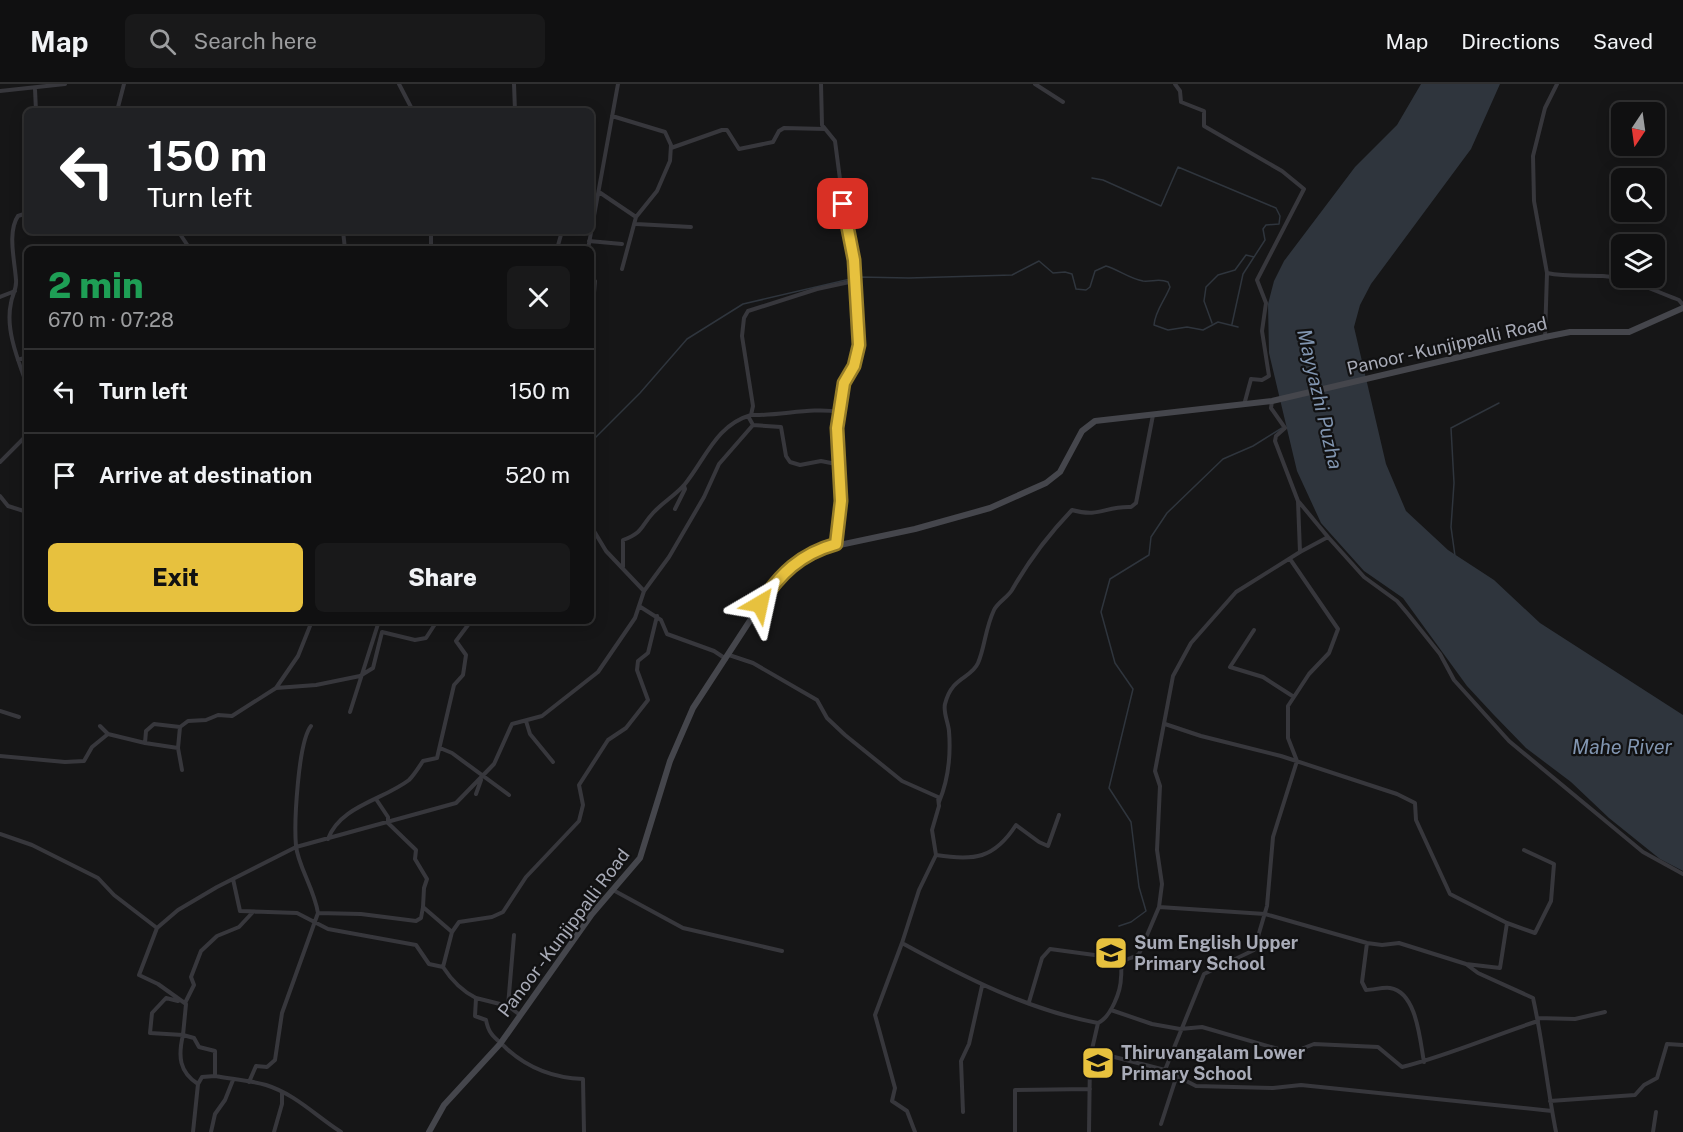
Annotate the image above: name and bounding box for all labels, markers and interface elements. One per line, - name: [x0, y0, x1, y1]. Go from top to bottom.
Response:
- search box: [125, 14, 545, 68]
- text: Map: [30, 25, 89, 58]
- icon: search: [146, 25, 179, 58]
- text: Search here: [194, 28, 317, 54]
- text: Map: [1386, 29, 1428, 54]
- text: Directions: [1461, 29, 1560, 54]
- text: Saved: [1593, 29, 1653, 54]
- north arrow: [1611, 102, 1665, 156]
- map controls: [1611, 102, 1665, 288]
- text: 150 m: [147, 131, 267, 180]
- icon: left: [48, 132, 126, 210]
- button: search: [1611, 168, 1665, 222]
- pin: [817, 178, 868, 229]
- text: Turn left: [147, 181, 253, 213]
- icon: arrive: [826, 187, 859, 220]
- button: layers: [1611, 234, 1665, 288]
- text: 2 min: [48, 264, 144, 306]
- button: close: [507, 266, 570, 329]
- text: 670 m · 07:28: [48, 308, 174, 332]
- street label: Panoor - Kunjippalli Road: [1345, 312, 1549, 379]
- water label: Mayyazhi Puzha: [1292, 327, 1348, 471]
- icon: left: [48, 375, 81, 408]
- text: Turn left: [99, 378, 188, 404]
- text: 150 m: [509, 378, 570, 404]
- icon: arrive: [48, 459, 81, 492]
- text: Arrive at destination: [99, 462, 312, 488]
- text: 520 m: [505, 462, 570, 488]
- button: Exit: [48, 543, 303, 612]
- button: Share: [315, 543, 570, 612]
- position arrow: [728, 572, 792, 636]
- water label: Mahe River: [1572, 735, 1673, 759]
- street label: Panoor - Kunjippalli Road: [494, 845, 634, 1021]
- place label: Sum English Upper Primary School: [1134, 932, 1299, 974]
- school or university icon: Sum English Upper Primary School: [1093, 935, 1129, 971]
- place label: Thiruvangalam Lower Primary School: [1121, 1042, 1306, 1084]
- school or university icon: Thiruvangalam Lower Primary School: [1080, 1045, 1116, 1081]

